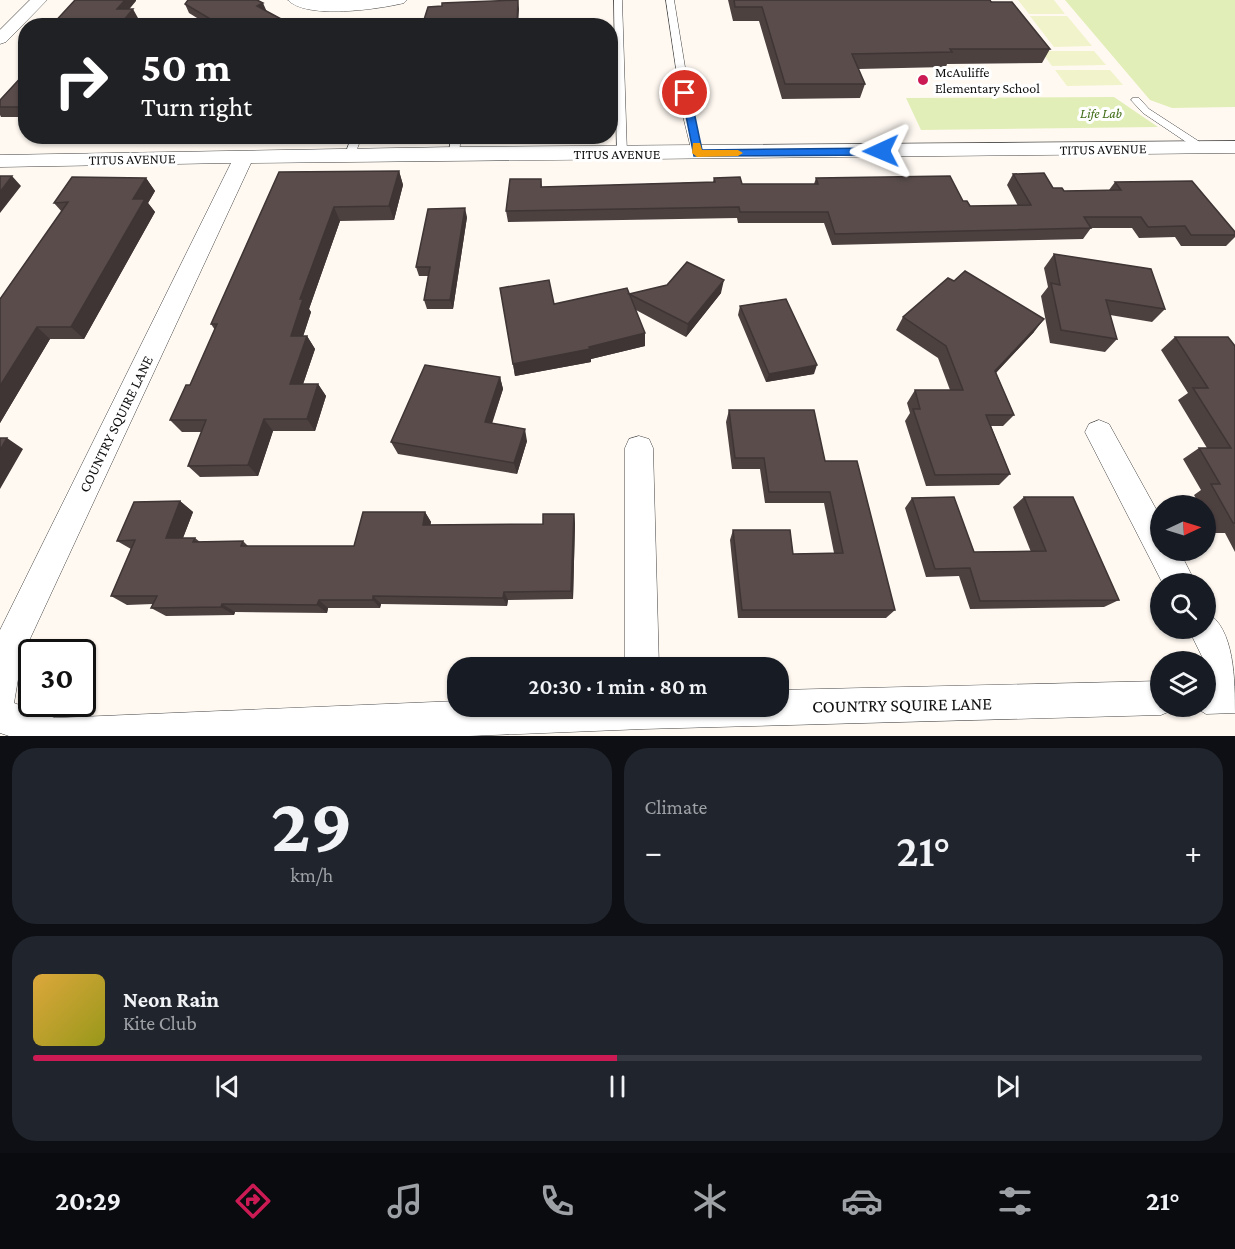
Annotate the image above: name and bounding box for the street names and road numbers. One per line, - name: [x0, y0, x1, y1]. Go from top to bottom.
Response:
- street label: TITUS AVENUE: [1059, 140, 1147, 158]
- street label: TITUS AVENUE: [574, 146, 661, 162]
- street label: TITUS AVENUE: [88, 150, 176, 168]
- street label: COUNTRY SQUIRE LANE: [76, 353, 156, 495]
- street label: COUNTRY SQUIRE LANE: [812, 693, 992, 717]

